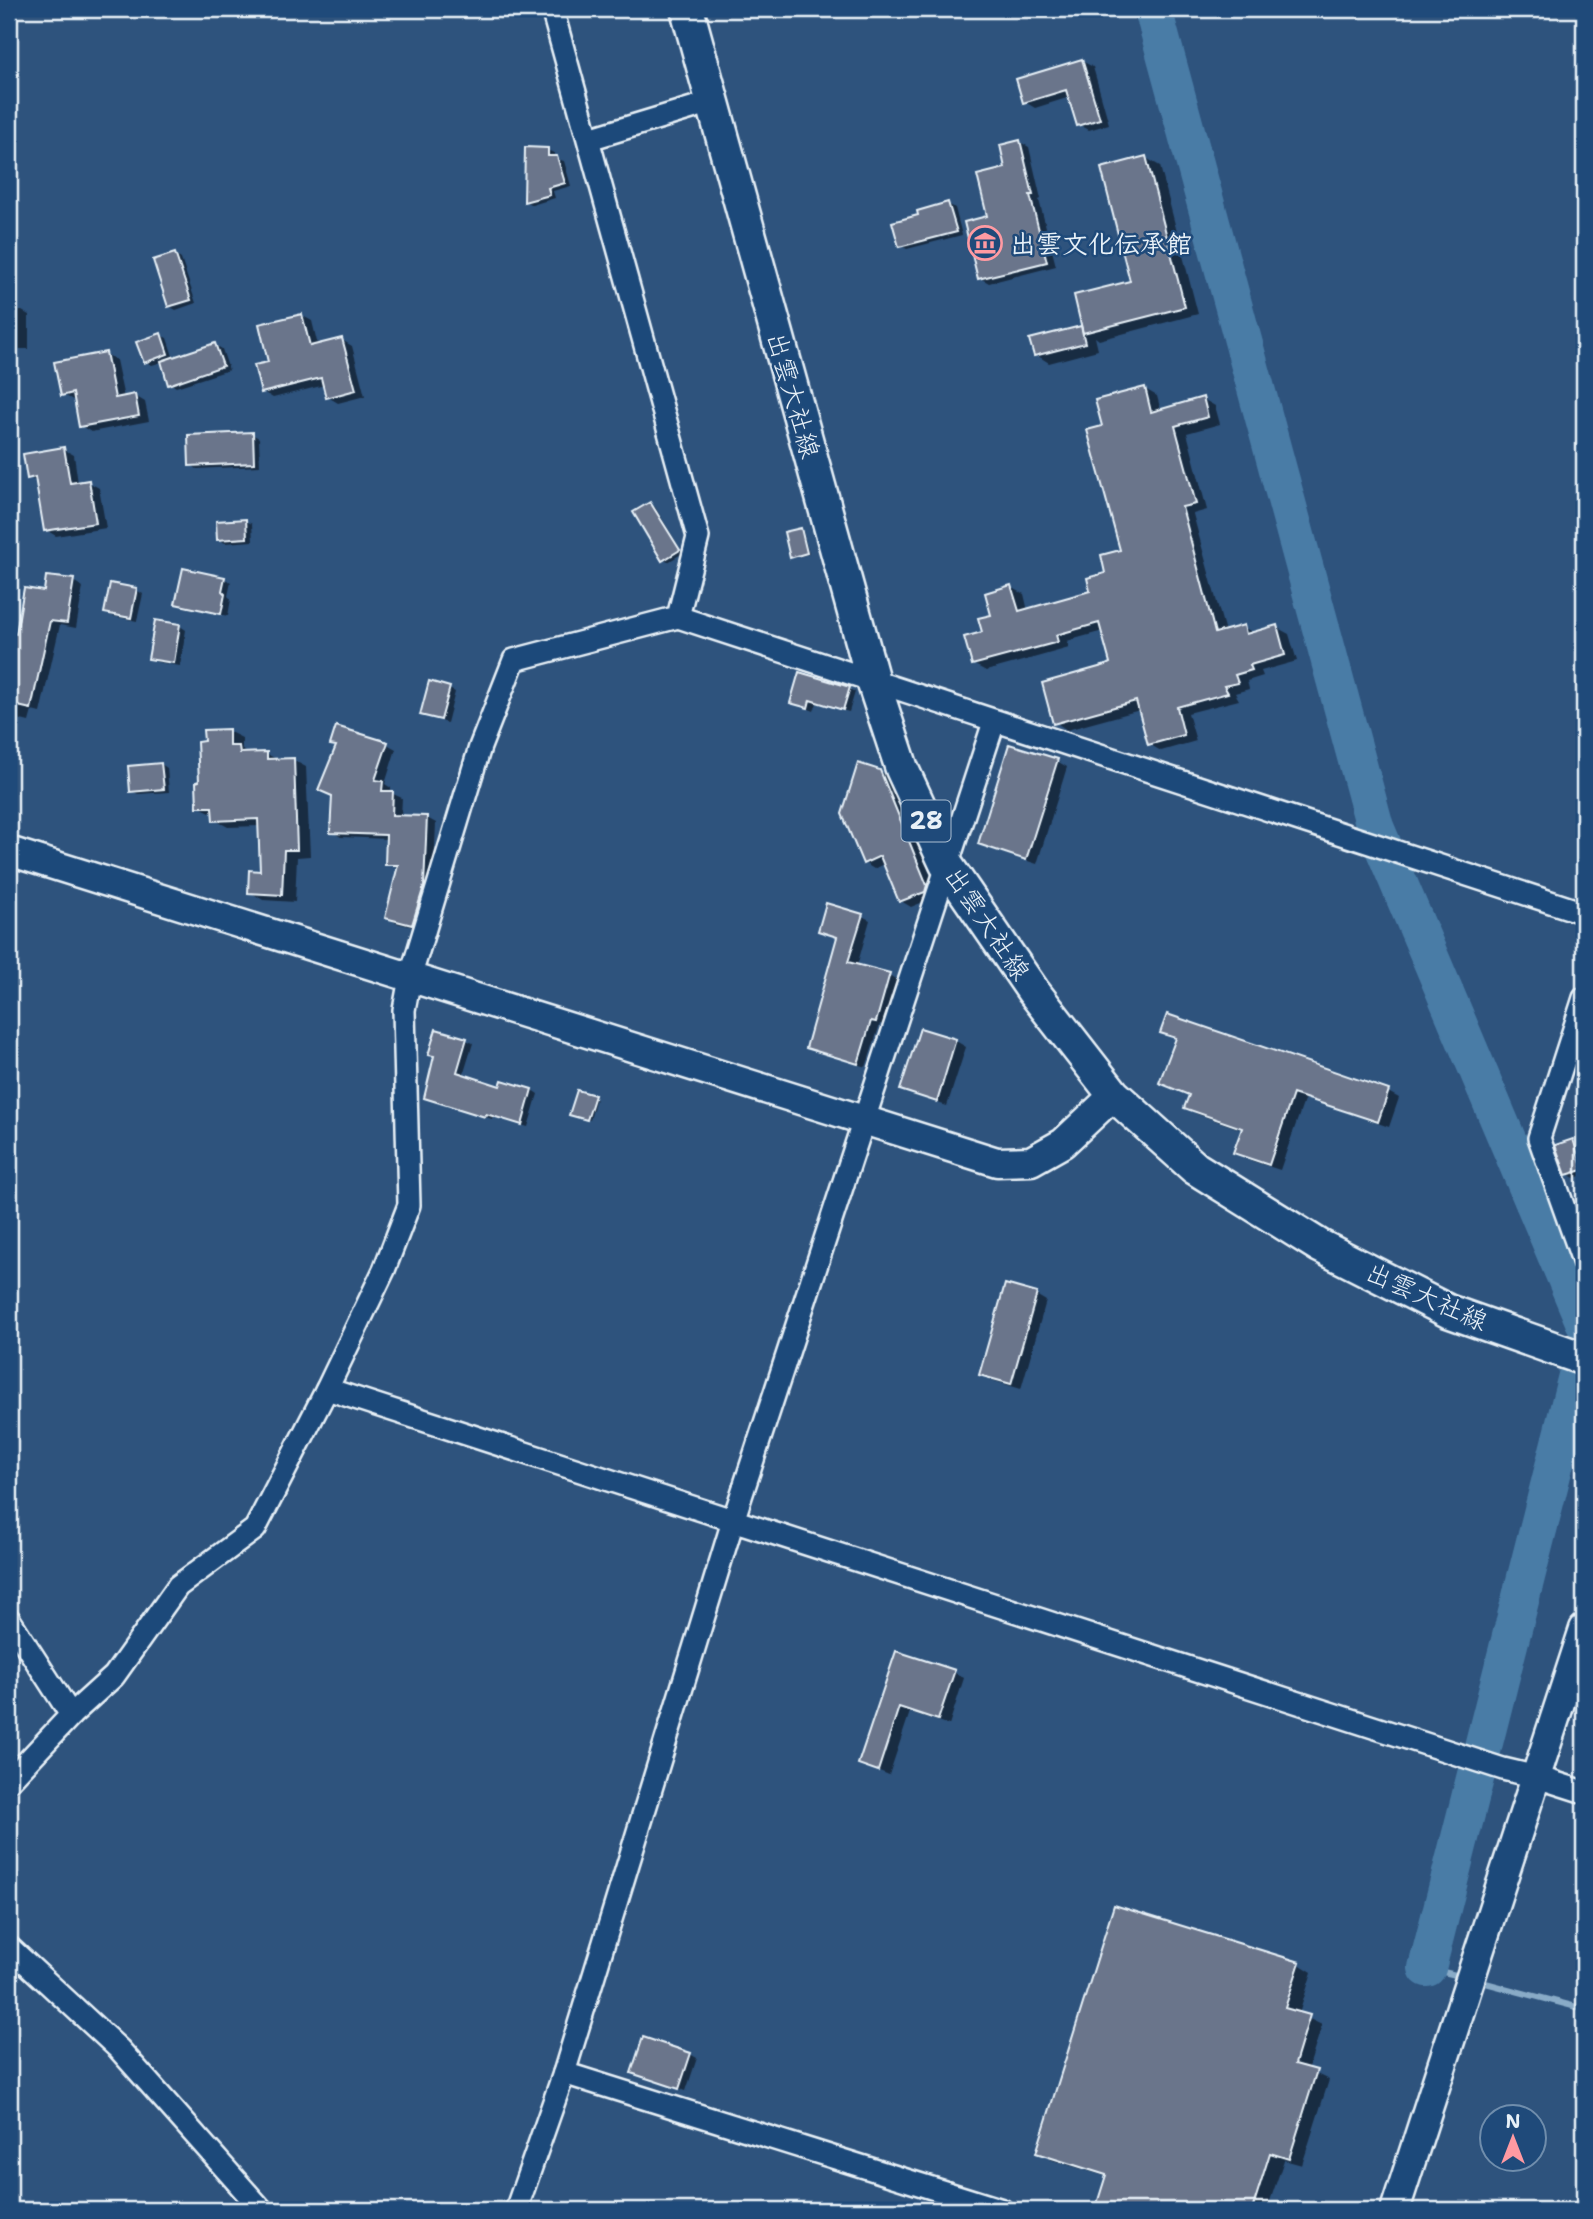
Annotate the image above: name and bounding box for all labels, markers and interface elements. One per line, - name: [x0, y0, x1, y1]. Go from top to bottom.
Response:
- museum icon: 出雲文化伝承館: [966, 224, 1004, 262]
- place label: 出雲文化伝承館: [1010, 226, 1192, 261]
- street label: 出雲大社線: [759, 328, 829, 462]
- road number: 28: [902, 800, 950, 842]
- street label: 出雲大社線: [937, 859, 1039, 987]
- street label: 出雲大社線: [1360, 1254, 1494, 1338]
- north arrow: [1478, 2104, 1548, 2174]
- text: N: [1505, 2109, 1521, 2134]

